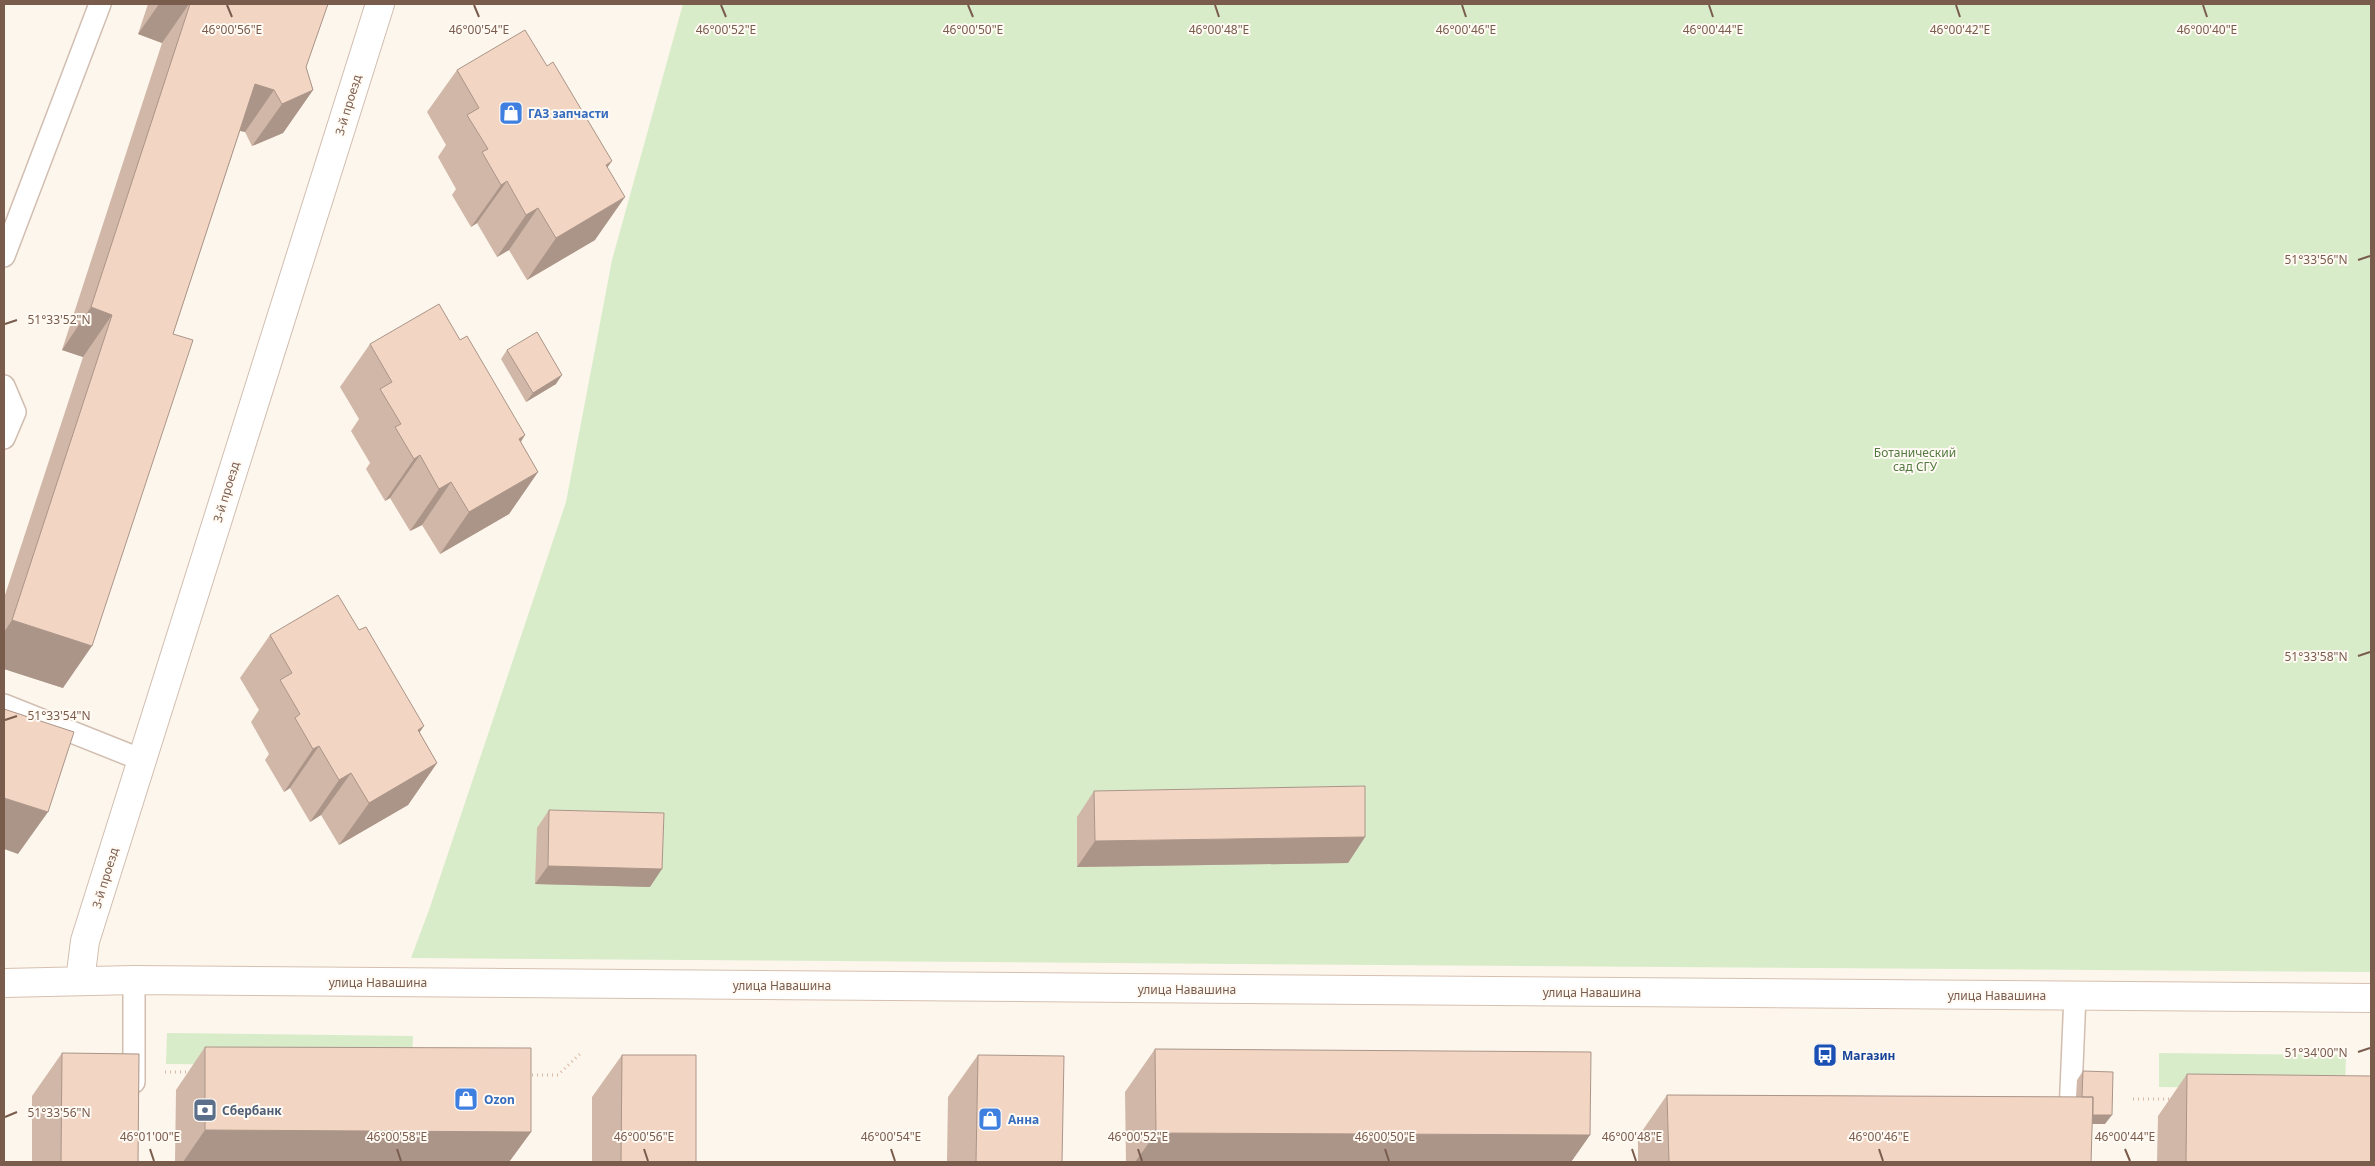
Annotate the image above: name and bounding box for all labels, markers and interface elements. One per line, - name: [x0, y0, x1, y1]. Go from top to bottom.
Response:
- text: 46°00'56"E: [202, 21, 262, 38]
- text: 46°00'54"E: [449, 21, 509, 38]
- text: 46°00'52"E: [696, 21, 756, 38]
- text: 46°00'50"E: [943, 21, 1003, 38]
- text: 46°00'48"E: [1189, 21, 1249, 38]
- text: 46°00'46"E: [1436, 21, 1496, 38]
- text: 46°00'44"E: [1683, 21, 1743, 38]
- text: 46°00'42"E: [1930, 21, 1990, 38]
- text: 46°00'40"E: [2177, 21, 2237, 38]
- street label: 3-й проезд: [331, 72, 366, 137]
- shop icon: ГАЗ запчасти: [498, 100, 524, 126]
- place label: ГАЗ запчасти: [528, 105, 609, 122]
- text: 51°33'56"N: [2284, 251, 2348, 268]
- text: 51°33'52"N: [27, 311, 91, 328]
- park label: Ботанический сад СГУ: [1874, 444, 1956, 475]
- street label: 3-й проезд: [209, 459, 244, 524]
- text: 51°33'58"N: [2284, 648, 2348, 665]
- text: 51°33'54"N: [27, 707, 91, 724]
- street label: 3-й проезд: [88, 845, 123, 910]
- street label: улица Навашина: [329, 974, 427, 991]
- street label: улица Навашина: [733, 977, 831, 994]
- street label: улица Навашина: [1138, 981, 1236, 998]
- street label: улица Навашина: [1543, 984, 1641, 1001]
- street label: улица Навашина: [1948, 987, 2046, 1004]
- bus stop icon: Магазин: [1812, 1042, 1838, 1068]
- text: 51°34'00"N: [2284, 1044, 2348, 1061]
- place label: Магазин: [1842, 1047, 1895, 1064]
- shop icon: Ozon: [453, 1086, 479, 1112]
- place label: Ozon: [484, 1091, 515, 1108]
- bank icon: Сбербанк: [192, 1097, 218, 1123]
- place label: Сбербанк: [222, 1102, 282, 1119]
- text: 51°33'56"N: [27, 1104, 91, 1121]
- shop icon: Анна: [977, 1106, 1003, 1132]
- place label: Анна: [1008, 1111, 1039, 1128]
- text: 46°01'00"E: [120, 1128, 180, 1145]
- text: 46°00'58"E: [367, 1128, 427, 1145]
- text: 46°00'56"E: [614, 1128, 674, 1145]
- text: 46°00'54"E: [861, 1128, 921, 1145]
- text: 46°00'52"E: [1108, 1128, 1168, 1145]
- text: 46°00'50"E: [1355, 1128, 1415, 1145]
- text: 46°00'48"E: [1602, 1128, 1662, 1145]
- text: 46°00'46"E: [1849, 1128, 1909, 1145]
- text: 46°00'44"E: [2095, 1128, 2155, 1145]

